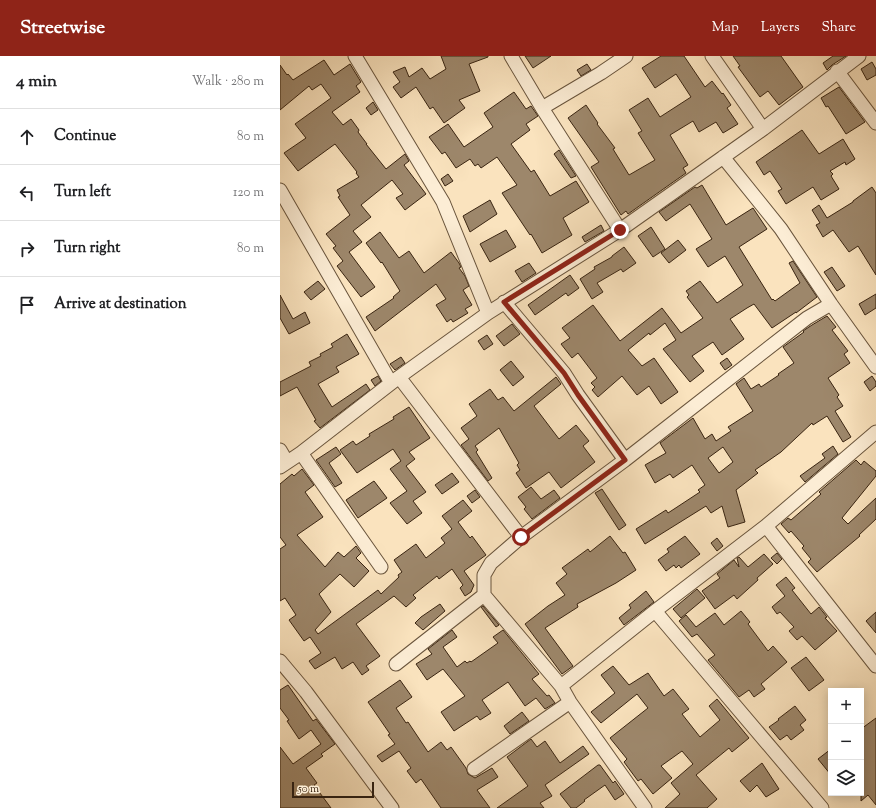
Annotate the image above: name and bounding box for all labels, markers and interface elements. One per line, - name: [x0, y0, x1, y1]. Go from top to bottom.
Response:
- text: Streetwise: [20, 15, 105, 42]
- text: Map: [712, 18, 739, 38]
- text: Layers: [761, 18, 799, 38]
- text: Share: [821, 18, 856, 38]
- text: 4 min: [16, 70, 57, 94]
- text: Walk · 280 m: [192, 73, 264, 91]
- icon: ahead: [16, 126, 38, 148]
- text: Continue: [54, 126, 116, 147]
- text: 80 m: [237, 128, 264, 146]
- icon: left: [16, 182, 38, 204]
- text: Turn left: [54, 182, 111, 203]
- text: 120 m: [233, 184, 264, 202]
- route end: [611, 221, 629, 239]
- icon: right: [16, 238, 38, 260]
- text: Turn right: [54, 238, 120, 259]
- text: 80 m: [237, 240, 264, 258]
- icon: arrive: [16, 294, 38, 316]
- text: Arrive at destination: [54, 294, 187, 315]
- route start: [512, 528, 530, 546]
- map controls: [828, 688, 864, 796]
- button: +: [828, 688, 864, 724]
- button: −: [828, 724, 864, 760]
- button: layers: [828, 760, 864, 796]
- scale bar: [292, 780, 374, 799]
- text: 50 m: [298, 781, 319, 797]

